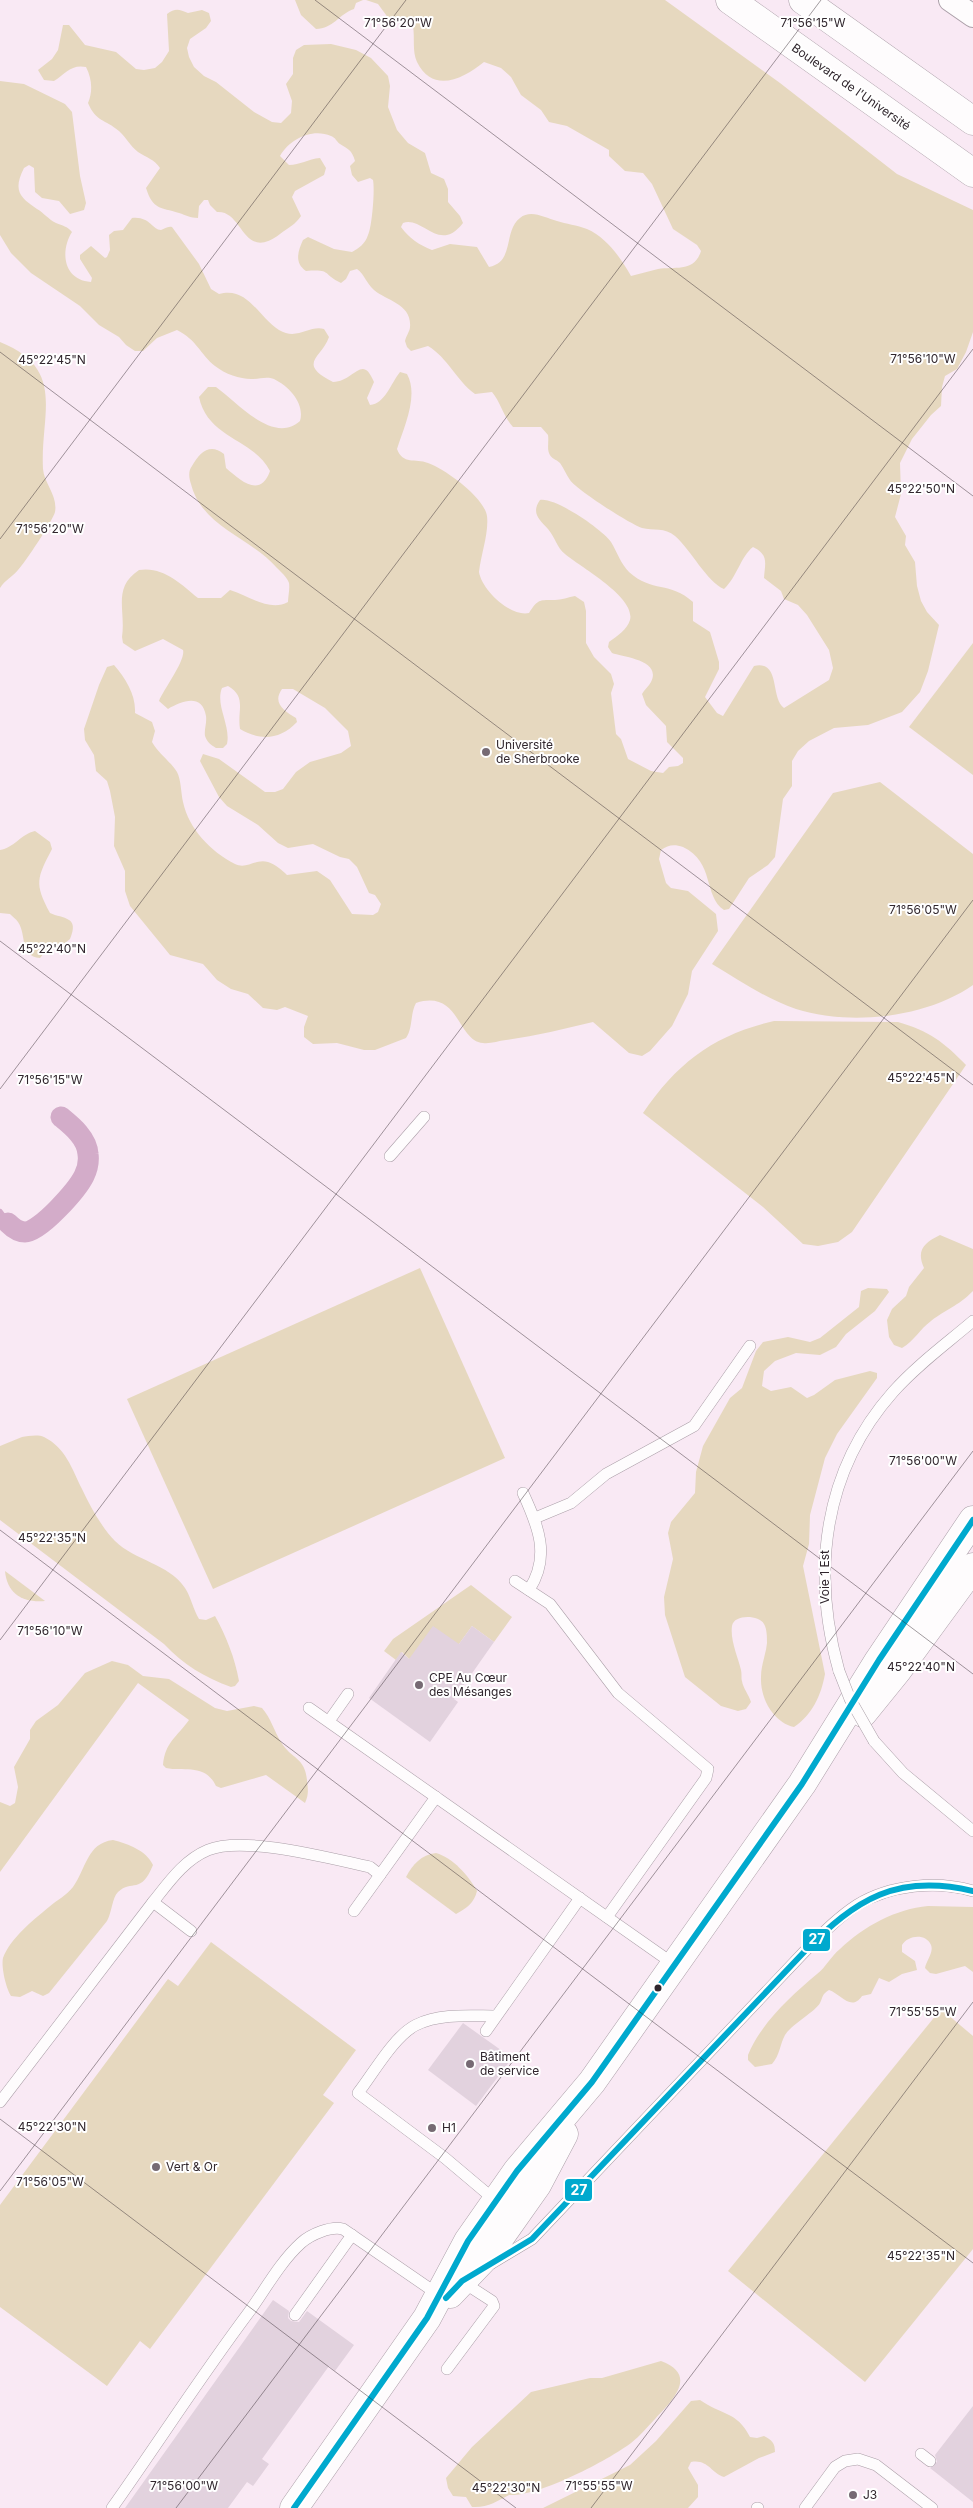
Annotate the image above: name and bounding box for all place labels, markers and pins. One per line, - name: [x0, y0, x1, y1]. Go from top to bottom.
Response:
- place label: Université de Sherbrooke: [496, 737, 580, 766]
- marker: Université de Sherbrooke: [480, 746, 492, 758]
- place label: CPE Au Cœur des Mésanges: [429, 1670, 512, 1699]
- marker: CPE Au Cœur des Mésanges: [413, 1679, 425, 1691]
- unlabelled marker: [653, 1983, 663, 1993]
- place label: Bâtiment de service: [480, 2049, 539, 2078]
- marker: Bâtiment de service: [464, 2058, 476, 2070]
- place label: H1: [442, 2120, 456, 2135]
- marker: H1: [426, 2122, 438, 2134]
- place label: Vert & Or: [166, 2159, 218, 2174]
- marker: Vert & Or: [150, 2161, 162, 2173]
- place label: J3: [863, 2487, 877, 2502]
- marker: J3: [847, 2489, 859, 2501]

